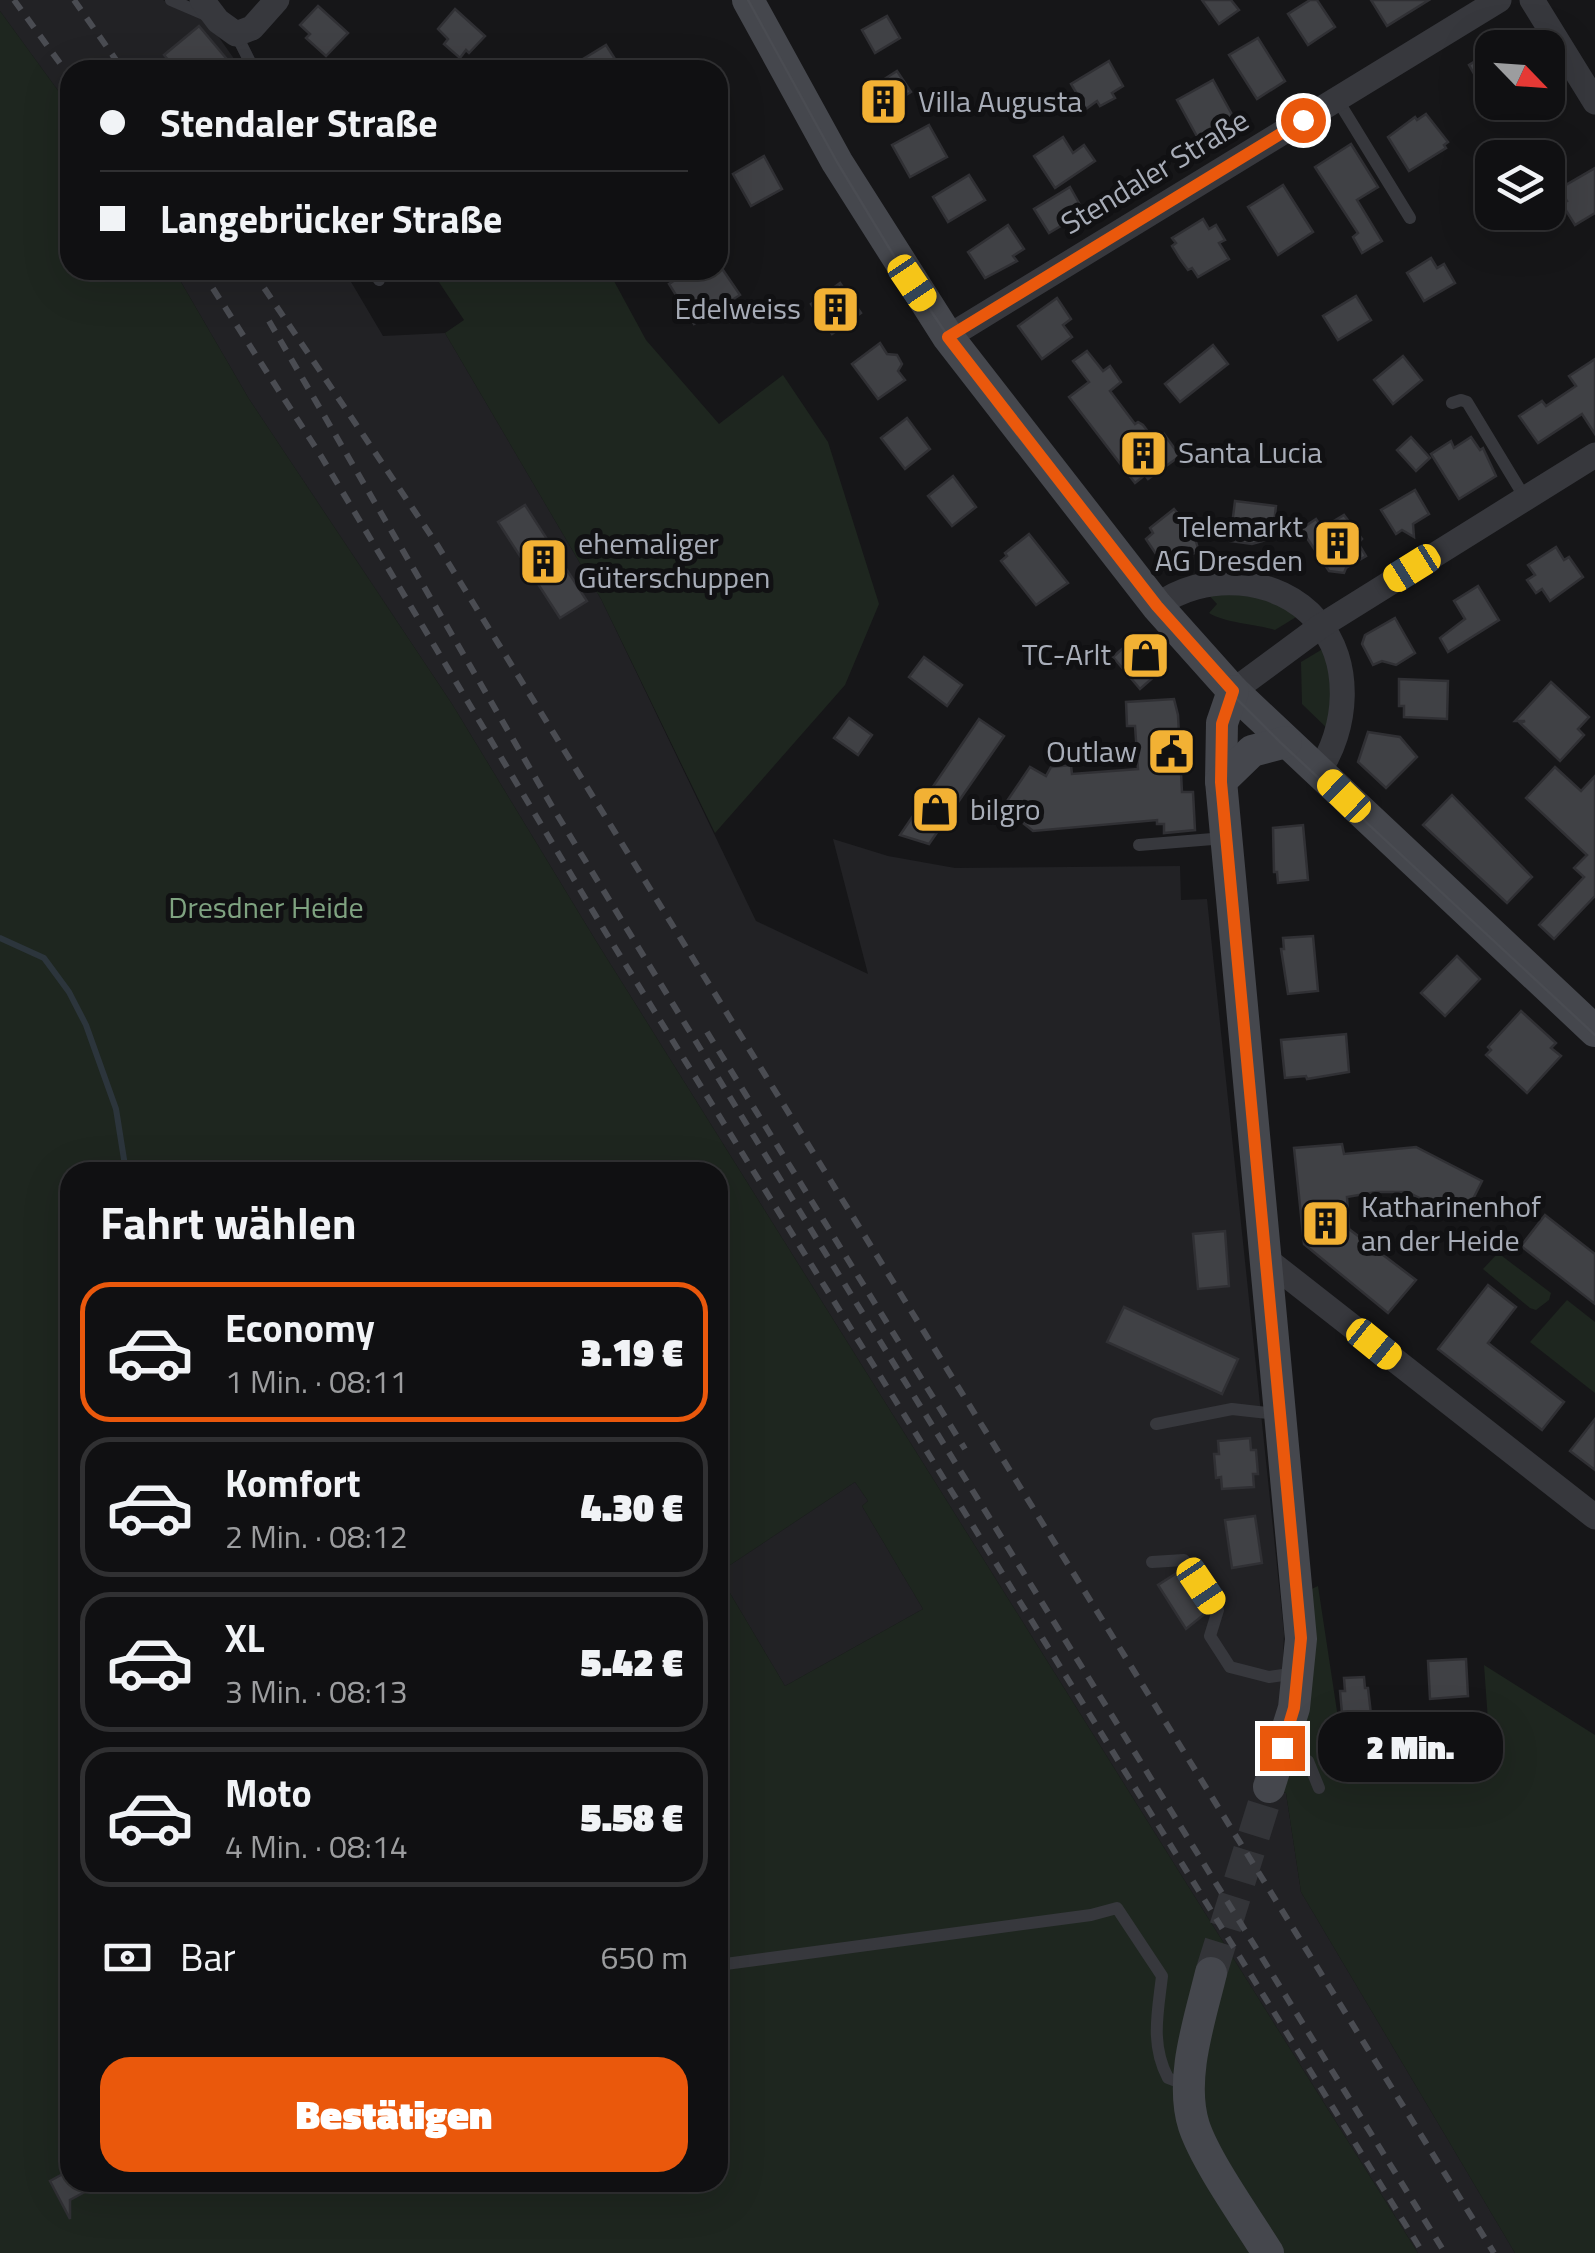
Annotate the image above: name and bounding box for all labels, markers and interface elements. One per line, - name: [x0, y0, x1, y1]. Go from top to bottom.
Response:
- north arrow: [1475, 30, 1565, 120]
- map controls: [1475, 30, 1565, 230]
- building icon: Villa Augusta: [857, 76, 909, 128]
- place label: Villa Augusta: [918, 78, 1082, 124]
- text: Stendaler Straße: [160, 94, 438, 152]
- street label: Stendaler Straße: [1052, 97, 1257, 245]
- route start: [1281, 98, 1326, 143]
- button: layers: [1475, 140, 1565, 230]
- text: Langebrücker Straße: [160, 190, 502, 248]
- car: [883, 250, 941, 316]
- building icon: Edelweiss: [810, 283, 862, 335]
- place label: Edelweiss: [674, 285, 801, 331]
- building icon: Santa Lucia: [1117, 427, 1169, 479]
- place label: Santa Lucia: [1178, 429, 1322, 475]
- place label: Telemarkt AG Dresden: [1155, 503, 1303, 583]
- building icon: Telemarkt AG Dresden: [1312, 518, 1364, 570]
- place label: ehemaliger Güterschuppen: [578, 520, 770, 600]
- building icon: ehemaliger Güterschuppen: [517, 535, 569, 587]
- car: [1379, 539, 1445, 597]
- shop icon: TC-Arlt: [1120, 629, 1172, 681]
- place label: TC-Arlt: [1022, 631, 1111, 677]
- public building icon: Outlaw: [1146, 726, 1198, 778]
- place label: Outlaw: [1046, 728, 1137, 774]
- car: [1312, 764, 1376, 828]
- shop icon: bilgro: [909, 784, 961, 836]
- place label: bilgro: [970, 786, 1041, 832]
- park label: Dresdner Heide: [168, 884, 364, 930]
- place label: Katharinenhof an der Heide: [1361, 1183, 1541, 1263]
- text: Fahrt wählen: [100, 1188, 357, 1256]
- building icon: Katharinenhof an der Heide: [1300, 1198, 1352, 1250]
- text: Economy: [225, 1299, 375, 1357]
- icon: car: [105, 1307, 195, 1397]
- car: [1341, 1313, 1407, 1375]
- text: 3.19 €: [581, 1323, 683, 1381]
- text: 1 Min. · 08:11: [225, 1357, 408, 1405]
- text: Komfort: [225, 1454, 361, 1512]
- icon: car: [105, 1462, 195, 1552]
- text: 4.30 €: [581, 1478, 683, 1536]
- text: 2 Min. · 08:12: [225, 1512, 408, 1560]
- car: [1172, 1553, 1230, 1619]
- text: XL: [225, 1609, 265, 1667]
- icon: car: [105, 1617, 195, 1707]
- text: 5.42 €: [581, 1633, 683, 1691]
- text: 3 Min. · 08:13: [225, 1667, 408, 1715]
- callout: 2 Min.: [1317, 1713, 1502, 1783]
- text: 2 Min.: [1366, 1723, 1455, 1771]
- route end: [1260, 1726, 1305, 1771]
- text: Moto: [225, 1764, 312, 1822]
- icon: car: [105, 1772, 195, 1862]
- text: 5.58 €: [581, 1788, 683, 1846]
- text: 4 Min. · 08:14: [225, 1822, 408, 1870]
- text: Bar: [180, 1928, 236, 1986]
- icon: cash: [100, 1930, 155, 1985]
- text: 650 m: [600, 1933, 688, 1981]
- button: Bestätigen: [100, 2057, 688, 2172]

